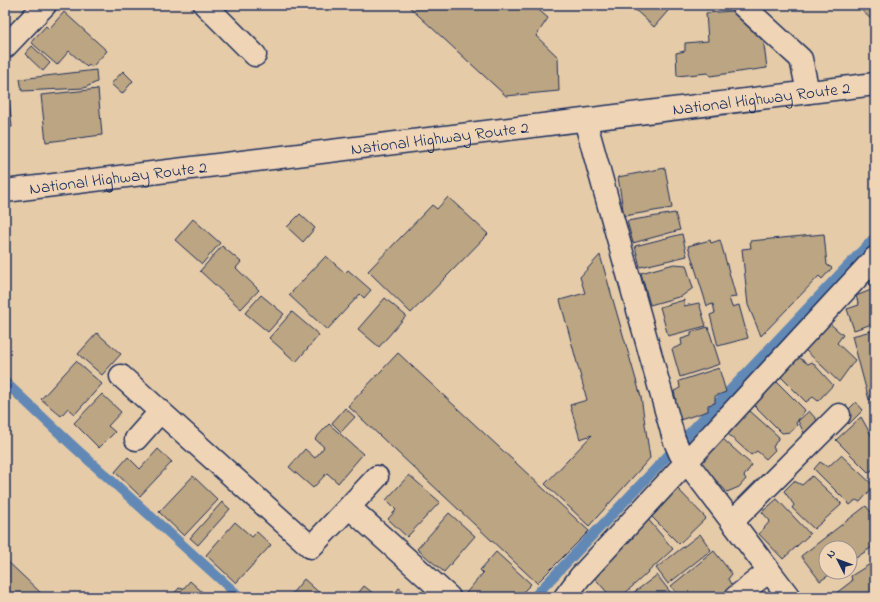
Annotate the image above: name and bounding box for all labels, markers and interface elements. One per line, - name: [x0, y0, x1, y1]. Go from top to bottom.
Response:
- street label: National Highway Route 2: [671, 76, 852, 123]
- street label: National Highway Route 2: [350, 116, 530, 162]
- street label: National Highway Route 2: [28, 155, 209, 202]
- north arrow: [818, 540, 858, 580]
- text: N: [823, 546, 840, 562]

